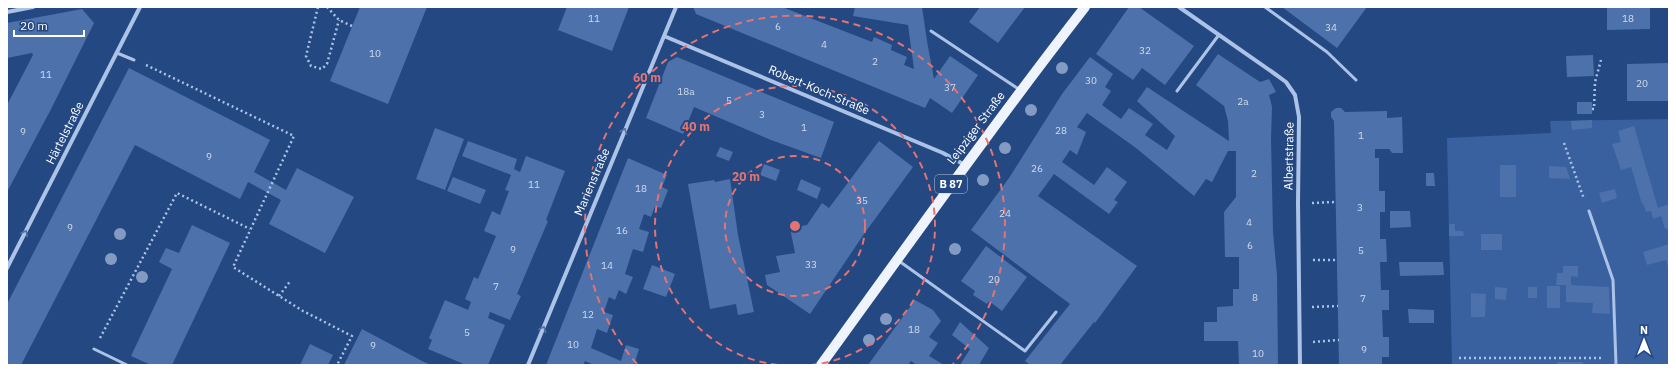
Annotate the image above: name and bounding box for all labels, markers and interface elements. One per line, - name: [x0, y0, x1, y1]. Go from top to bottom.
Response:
- scale bar: [14, 12, 84, 38]
- house number: 11: [588, 12, 600, 25]
- house number: 18: [1622, 12, 1634, 25]
- text: 20 m: [20, 18, 48, 33]
- house number: 6: [775, 20, 781, 33]
- house number: 34: [1325, 21, 1337, 34]
- house number: 4: [821, 38, 827, 51]
- house number: 32: [1139, 44, 1151, 57]
- house number: 10: [369, 47, 381, 60]
- house number: 2: [872, 55, 878, 68]
- street label: Robert-Koch-Straße: [766, 61, 872, 118]
- house number: 11: [40, 68, 52, 81]
- text: 60 m: [633, 70, 661, 85]
- house number: 30: [1085, 74, 1097, 87]
- house number: 20: [1636, 77, 1648, 90]
- house number: 37: [944, 81, 956, 94]
- house number: 18a: [677, 85, 695, 98]
- street label: Leipziger Straße: [943, 88, 1008, 167]
- house number: 5: [726, 94, 732, 107]
- house number: 2a: [1237, 95, 1249, 108]
- street label: Härtelstraße: [42, 99, 87, 167]
- house number: 3: [759, 108, 765, 121]
- text: 40 m: [682, 119, 710, 134]
- house number: 1: [801, 121, 807, 134]
- street label: Albertstraße: [1280, 121, 1297, 190]
- house number: 28: [1055, 124, 1067, 137]
- house number: 9: [20, 125, 26, 138]
- one-way arrow: [620, 128, 628, 135]
- house number: 1: [1358, 129, 1364, 142]
- street label: Marienstraße: [571, 145, 613, 218]
- house number: 9: [206, 150, 212, 163]
- house number: 26: [1031, 162, 1043, 175]
- house number: 2: [1251, 167, 1257, 180]
- text: 20 m: [732, 169, 760, 184]
- road number: B 87: [935, 175, 967, 193]
- house number: 11: [528, 178, 540, 191]
- house number: 18: [635, 182, 647, 195]
- house number: 35: [856, 194, 868, 207]
- house number: 3: [1357, 201, 1363, 214]
- house number: 24: [999, 207, 1011, 220]
- house number: 4: [1246, 216, 1252, 229]
- centre of rings: [788, 219, 802, 233]
- house number: 9: [67, 221, 73, 234]
- house number: 16: [616, 224, 628, 237]
- one-way arrow: [20, 230, 28, 237]
- house number: 6: [1247, 239, 1253, 252]
- house number: 9: [510, 243, 516, 256]
- house number: 5: [1358, 244, 1364, 257]
- house number: 33: [805, 258, 817, 271]
- house number: 14: [601, 259, 613, 272]
- house number: 20: [988, 273, 1000, 286]
- house number: 7: [493, 280, 499, 293]
- house number: 8: [1252, 291, 1258, 304]
- house number: 7: [1360, 292, 1366, 305]
- house number: 12: [582, 308, 594, 321]
- north arrow: [1624, 320, 1664, 360]
- house number: 18: [908, 323, 920, 336]
- text: N: [1640, 323, 1648, 337]
- one-way arrow: [538, 325, 546, 332]
- house number: 5: [464, 326, 470, 339]
- house number: 10: [567, 338, 579, 351]
- house number: 9: [370, 339, 376, 352]
- house number: 9: [1361, 343, 1367, 356]
- house number: 10: [1252, 347, 1264, 360]

